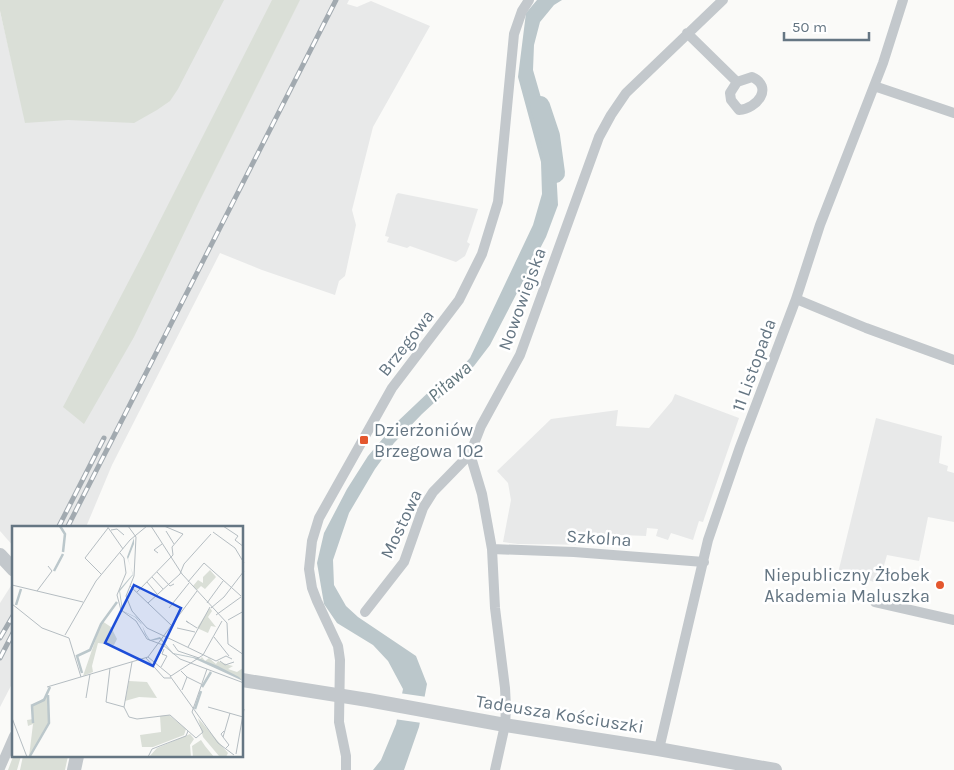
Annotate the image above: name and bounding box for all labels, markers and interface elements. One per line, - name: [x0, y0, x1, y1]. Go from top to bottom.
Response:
- scale bar: [784, 10, 869, 42]
- text: 50 m: [792, 18, 827, 36]
- street label: Nowowiejska: [493, 245, 551, 353]
- street label: Brzegowa: [373, 305, 439, 381]
- street label: 11 Listopada: [727, 316, 781, 414]
- water label: Piława: [423, 357, 476, 407]
- place label: Dzierżoniów Brzegowa 102: [374, 419, 484, 462]
- marker: Dzierżoniów Brzegowa 102: [358, 434, 370, 446]
- street label: Mostowa: [375, 486, 427, 562]
- street label: Szkolna: [566, 525, 632, 551]
- inset map: [12, 526, 244, 758]
- place label: Niepubliczny Żłobek Akademia Maluszka: [764, 564, 930, 607]
- marker: Niepubliczny Żłobek Akademia Maluszka: [934, 579, 946, 591]
- street label: Tadeusza Kościuszki: [475, 690, 645, 738]

